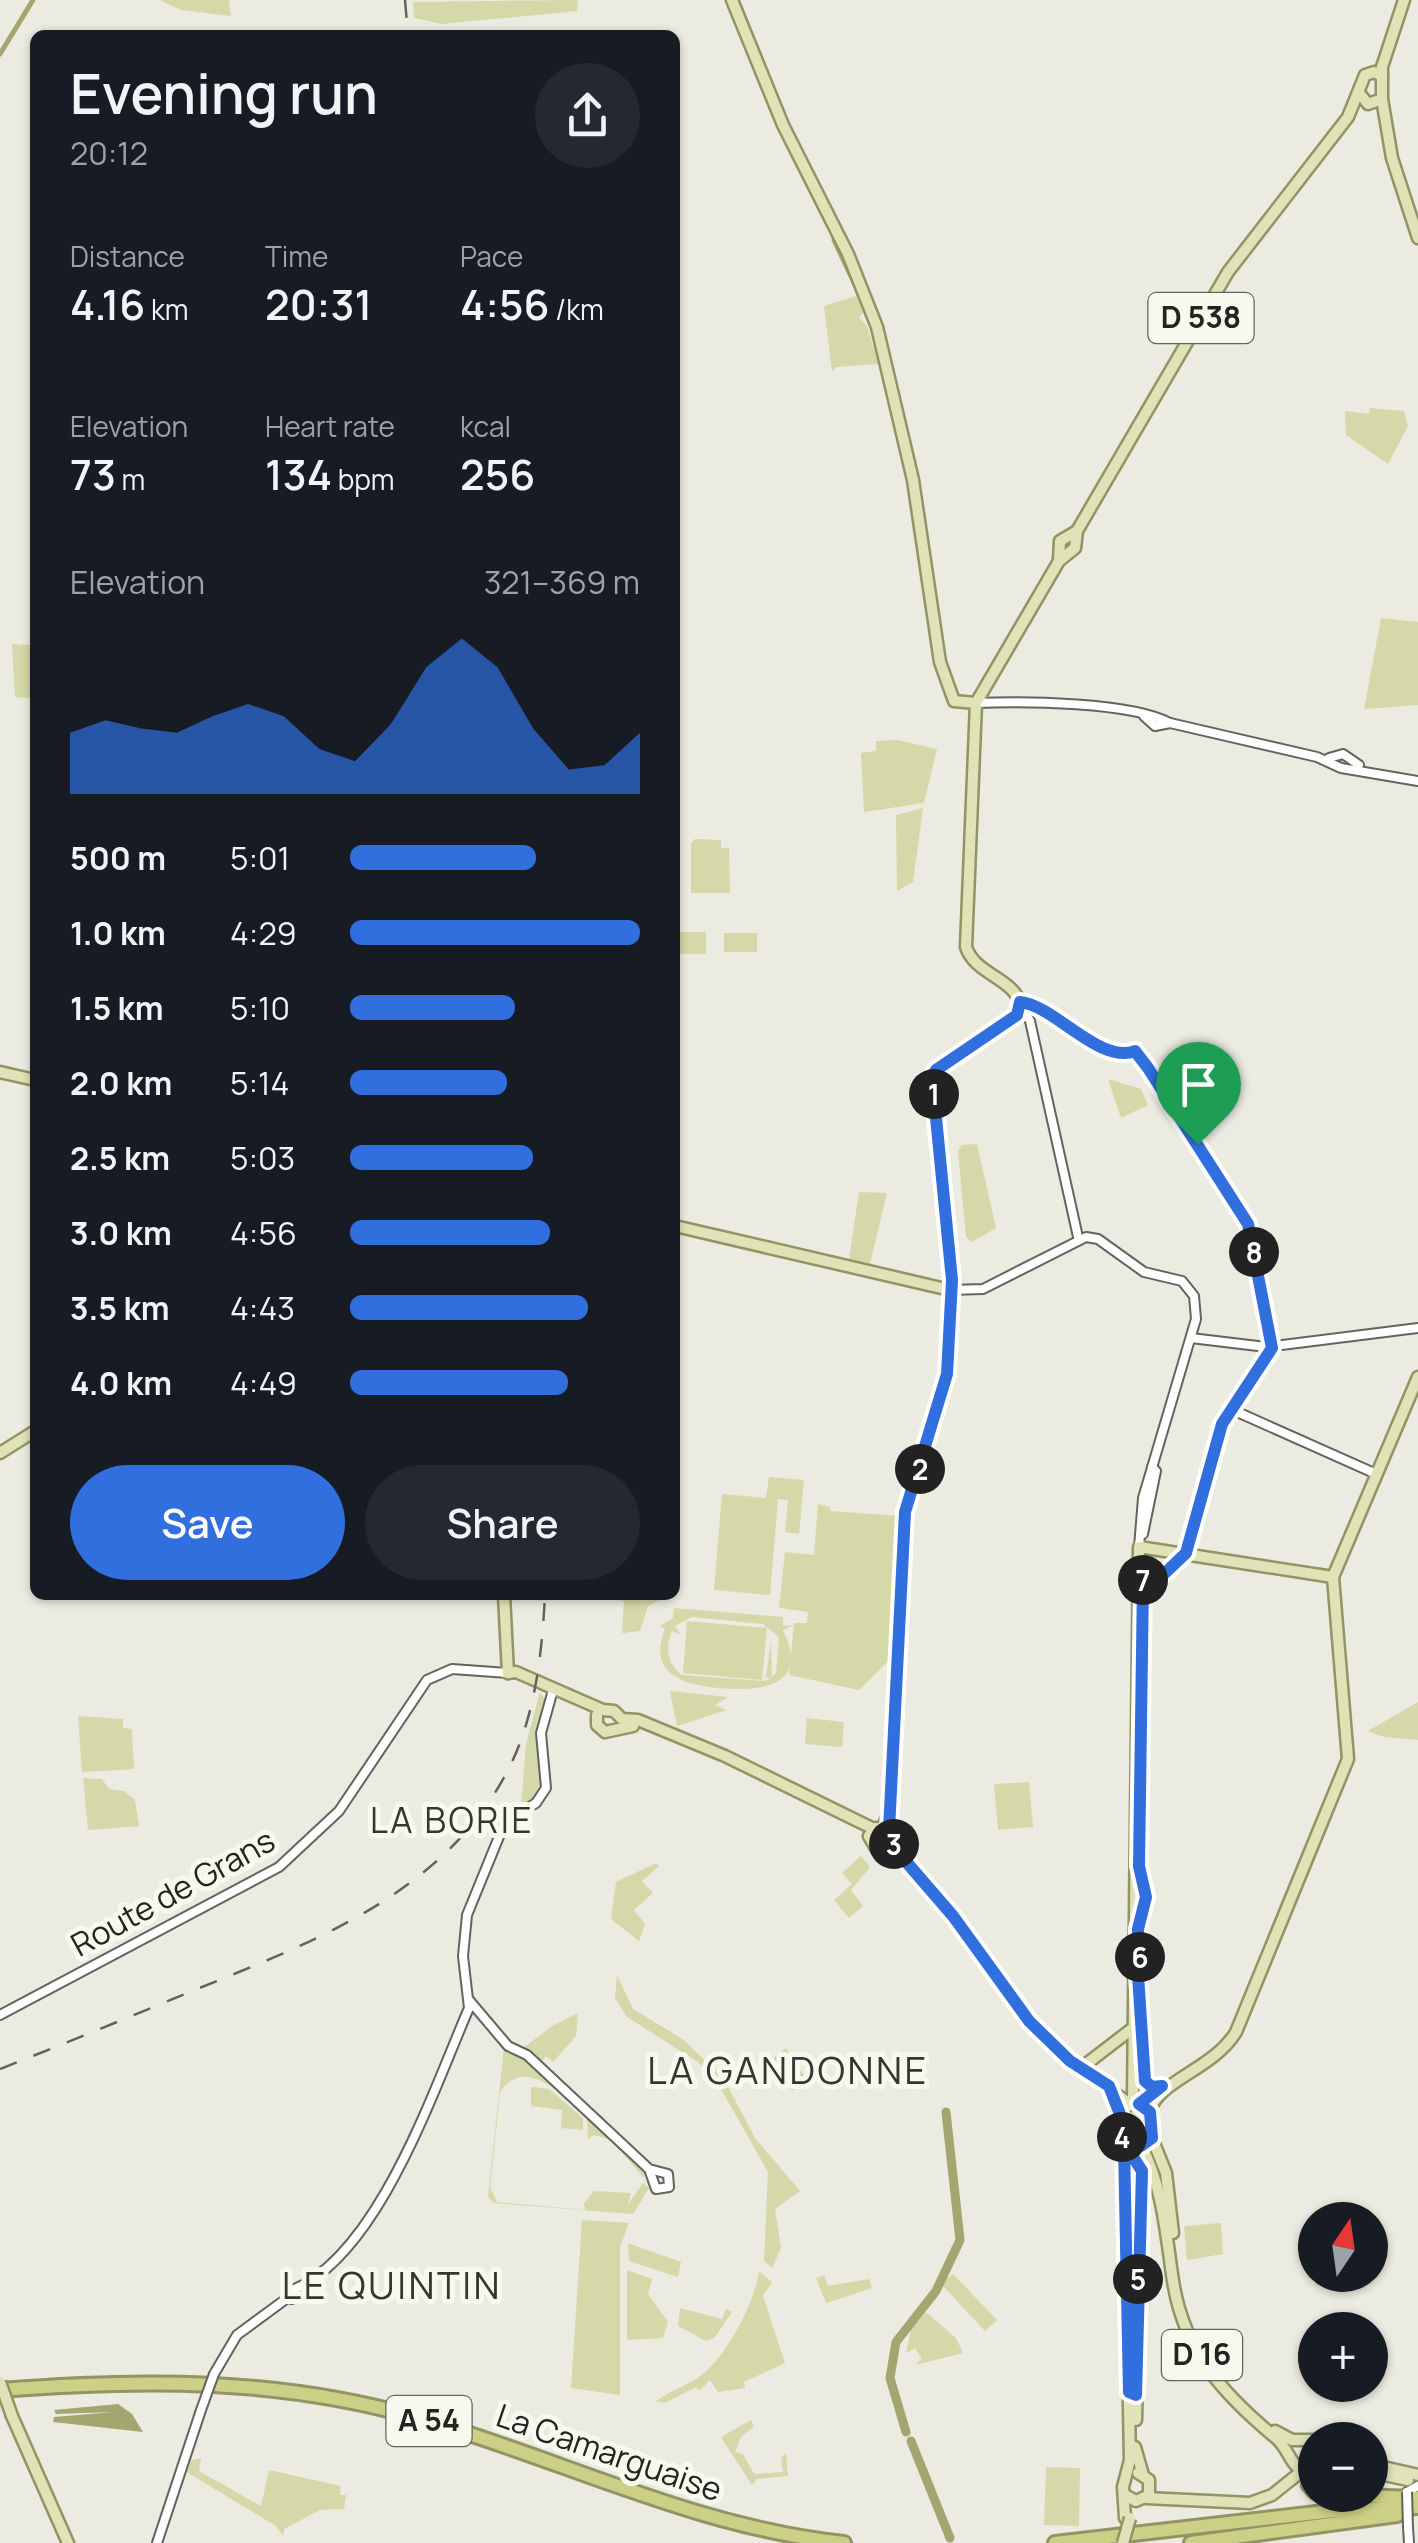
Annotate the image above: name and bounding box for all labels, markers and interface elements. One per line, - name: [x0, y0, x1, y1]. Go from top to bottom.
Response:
- text: Evening run: [70, 55, 378, 131]
- button: share: [535, 63, 640, 168]
- text: 20:12: [70, 131, 148, 175]
- text: Distance: [70, 237, 185, 275]
- text: Time: [265, 237, 328, 275]
- text: Pace: [460, 237, 523, 275]
- text: 4.16: [70, 275, 145, 333]
- text: 20:31: [265, 275, 372, 333]
- text: 4:56: [460, 275, 550, 333]
- text: km: [145, 290, 189, 328]
- text: /km: [550, 290, 604, 328]
- road number: D 538: [1148, 293, 1254, 343]
- text: Elevation: [70, 407, 188, 445]
- text: Heart rate: [265, 407, 395, 445]
- text: kcal: [460, 407, 511, 445]
- text: 73: [70, 445, 116, 503]
- text: 134: [265, 445, 332, 503]
- text: 256: [460, 445, 535, 503]
- text: m: [116, 460, 145, 498]
- text: bpm: [332, 460, 395, 498]
- text: Elevation: [70, 560, 205, 604]
- text: 321–369 m: [484, 560, 640, 604]
- text: 500 m: [70, 836, 166, 880]
- text: 5:01: [230, 836, 290, 880]
- text: 1.0 km: [70, 911, 166, 955]
- text: 4:29: [230, 911, 297, 955]
- text: 1.5 km: [70, 986, 164, 1030]
- text: 5:10: [230, 986, 290, 1030]
- pin: [1156, 1042, 1241, 1145]
- icon: arrive: [1171, 1057, 1226, 1112]
- text: 2.0 km: [70, 1061, 172, 1105]
- text: 5:14: [230, 1061, 289, 1105]
- pin: 1: [909, 1069, 959, 1119]
- text: 1: [928, 1075, 940, 1113]
- text: 2.5 km: [70, 1136, 170, 1180]
- text: 5:03: [230, 1136, 295, 1180]
- text: 3.0 km: [70, 1211, 172, 1255]
- text: 4:56: [230, 1211, 297, 1255]
- pin: 8: [1229, 1227, 1279, 1277]
- text: 8: [1245, 1233, 1263, 1271]
- text: 3.5 km: [70, 1286, 169, 1330]
- text: 4:43: [230, 1286, 295, 1330]
- text: 4.0 km: [70, 1361, 172, 1405]
- text: 4:49: [230, 1361, 297, 1405]
- pin: 2: [895, 1444, 945, 1494]
- text: 2: [912, 1450, 928, 1488]
- button: Save: [70, 1465, 345, 1580]
- button: Share: [365, 1465, 640, 1580]
- pin: 7: [1118, 1555, 1168, 1605]
- text: 7: [1136, 1561, 1150, 1599]
- district label: LA BORIE: [370, 1796, 534, 1844]
- street label: Route de Grans: [63, 1818, 282, 1966]
- pin: 3: [869, 1819, 919, 1869]
- text: 3: [886, 1825, 902, 1863]
- pin: 6: [1115, 1932, 1165, 1982]
- text: 6: [1131, 1938, 1149, 1976]
- district label: LA GANDONNE: [647, 2043, 929, 2095]
- pin: 4: [1097, 2112, 1147, 2162]
- text: 4: [1113, 2118, 1131, 2156]
- north arrow: [1298, 2202, 1388, 2292]
- map controls: [1298, 2202, 1388, 2512]
- pin: 5: [1113, 2254, 1163, 2304]
- district label: LE QUINTIN: [282, 2258, 502, 2310]
- text: 5: [1130, 2260, 1146, 2298]
- button: +: [1298, 2312, 1388, 2402]
- road number: D 16: [1162, 2330, 1242, 2380]
- street label: La Camarguaise: [491, 2393, 728, 2511]
- road number: A 54: [386, 2396, 472, 2446]
- button: −: [1298, 2422, 1388, 2512]

